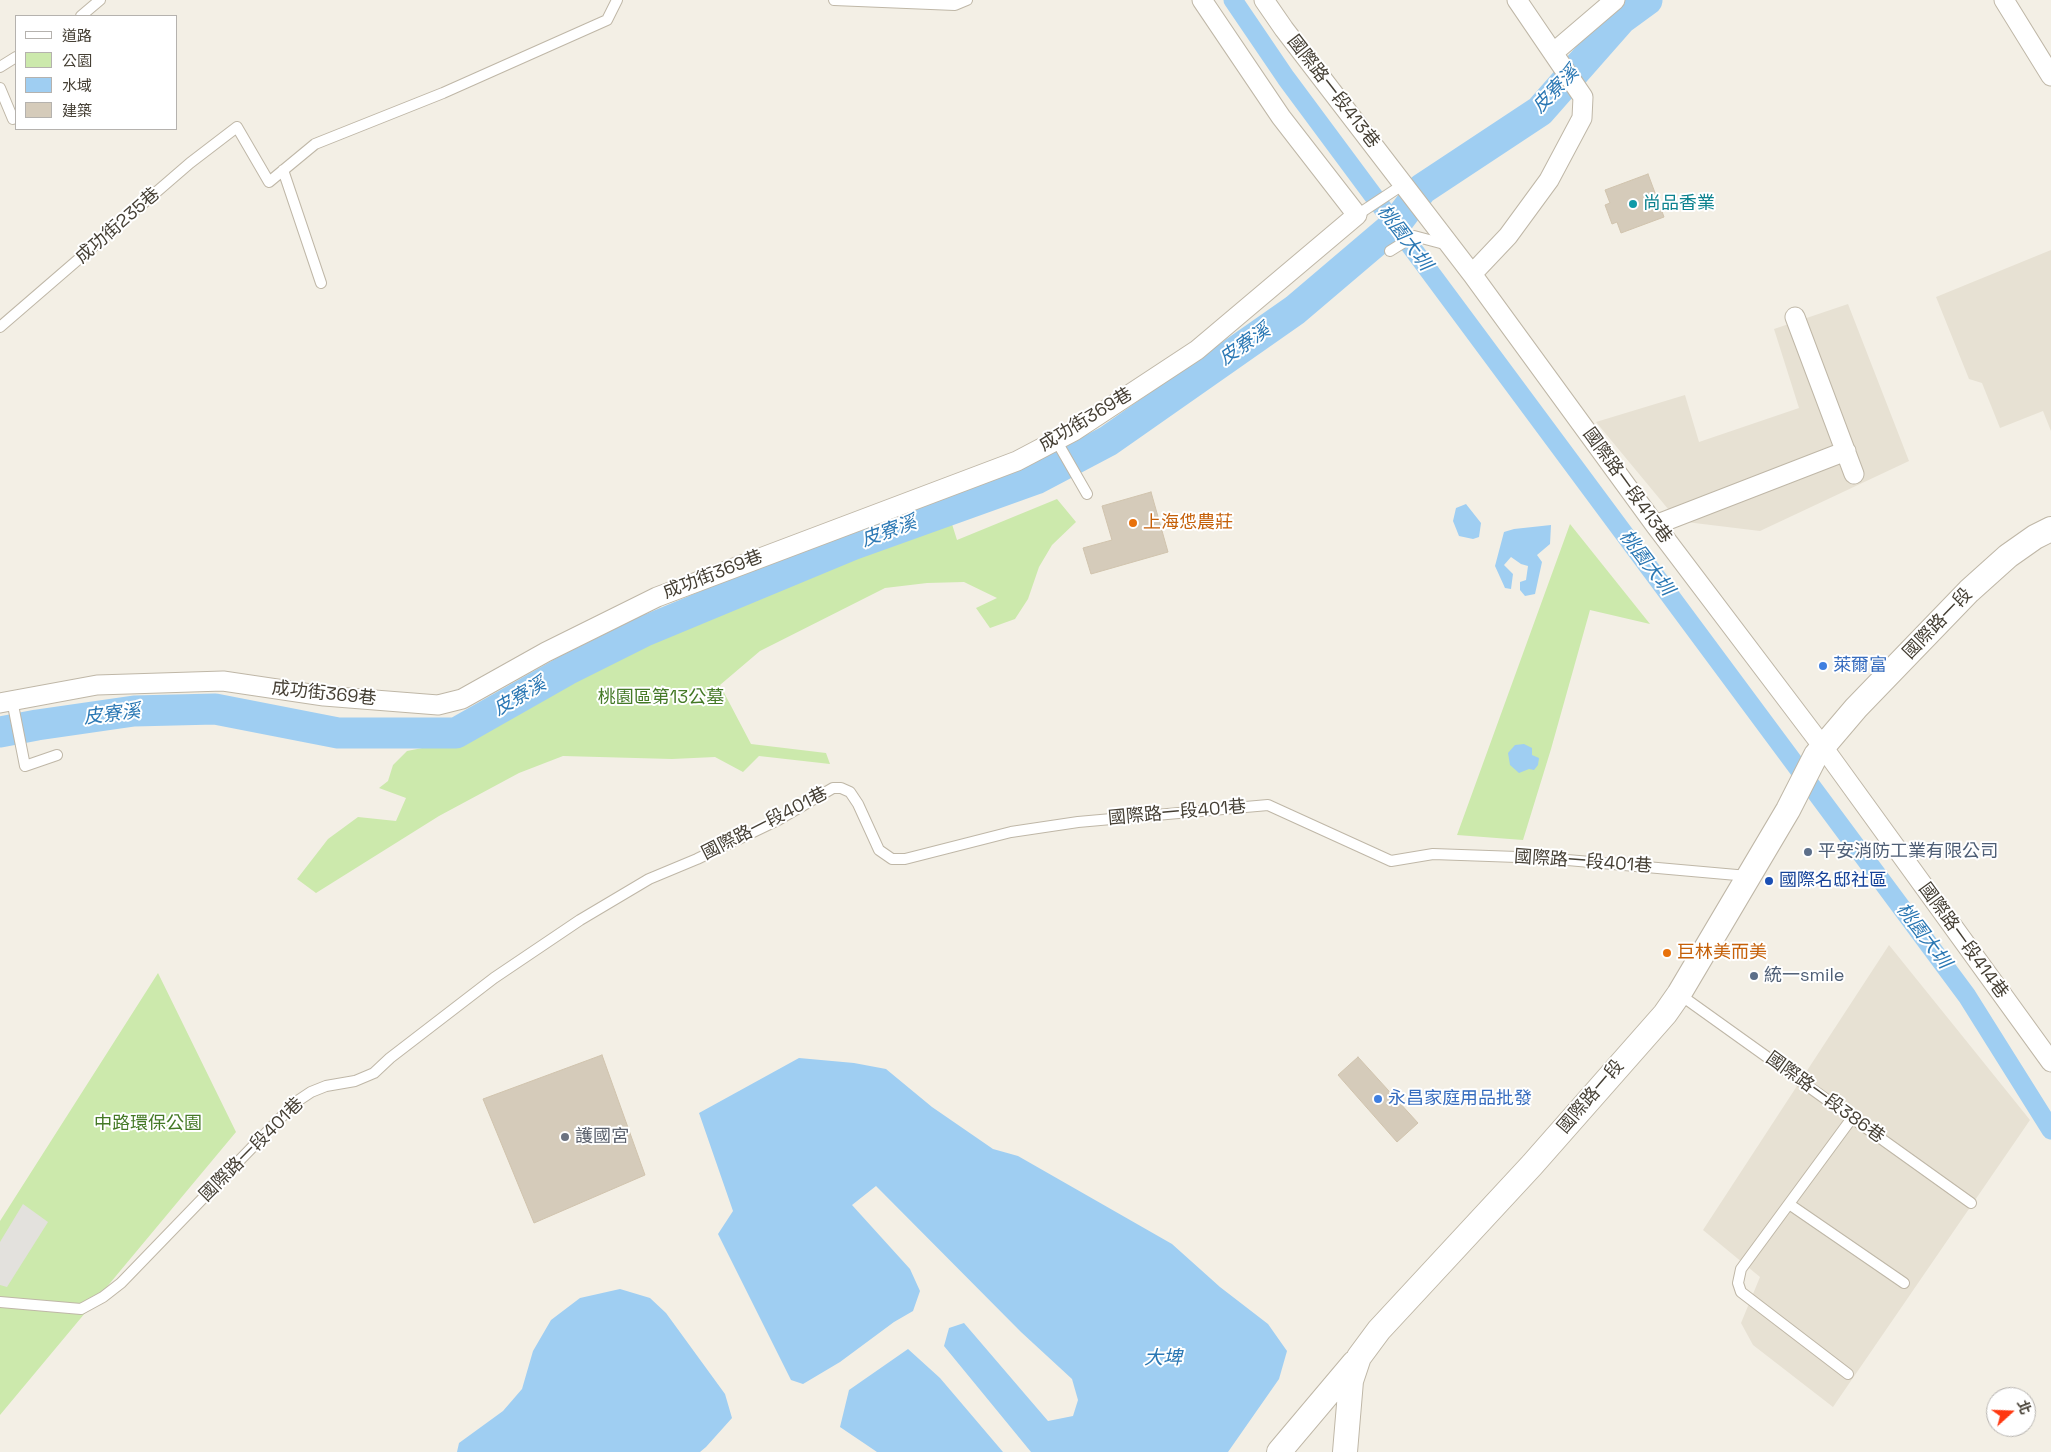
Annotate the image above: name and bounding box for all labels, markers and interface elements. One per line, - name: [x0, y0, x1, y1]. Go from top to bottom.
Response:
- legend: [15, 15, 178, 130]
- text: 道路: [62, 26, 92, 45]
- street label: 國際路一段413巷: [1282, 31, 1384, 153]
- text: 公園: [62, 51, 92, 70]
- water label: 皮寮溪: [1528, 62, 1584, 118]
- text: 水域: [62, 76, 92, 95]
- text: 建築: [62, 101, 92, 120]
- street label: 成功街235巷: [72, 184, 164, 268]
- place label: 尚品香業: [1643, 193, 1715, 215]
- marker: 尚品香業: [1627, 198, 1639, 210]
- water label: 桃園大圳: [1372, 201, 1436, 275]
- water label: 皮寮溪: [1215, 319, 1275, 371]
- street label: 成功街369巷: [1035, 384, 1137, 456]
- street label: 國際路一段413巷: [1578, 424, 1676, 548]
- water label: 皮寮溪: [858, 512, 920, 552]
- place label: 上海怹農莊: [1143, 512, 1233, 534]
- marker: 上海怹農莊: [1127, 517, 1139, 529]
- water label: 桃園大圳: [1614, 526, 1678, 600]
- street label: 成功街369巷: [660, 546, 766, 604]
- street label: 國際路一段: [1899, 584, 1977, 664]
- place label: 萊爾富: [1833, 655, 1887, 677]
- marker: 萊爾富: [1817, 660, 1829, 672]
- water label: 皮寮溪: [490, 673, 550, 721]
- street label: 成功街369巷: [271, 678, 377, 710]
- park label: 桃園區第13公墓: [598, 687, 724, 709]
- water label: 皮寮溪: [82, 700, 142, 730]
- street label: 國際路一段401巷: [698, 783, 832, 865]
- street label: 國際路一段401巷: [1107, 796, 1247, 830]
- place label: 平安消防工業有限公司: [1818, 841, 1998, 863]
- street label: 國際路一段401巷: [1513, 846, 1653, 878]
- marker: 平安消防工業有限公司: [1802, 846, 1814, 858]
- place label: 國際名邸社區: [1779, 870, 1887, 892]
- marker: 國際名邸社區: [1763, 875, 1775, 887]
- street label: 國際路一段414巷: [1914, 879, 2012, 1003]
- water label: 桃園大圳: [1891, 899, 1955, 973]
- place label: 巨林美而美: [1677, 942, 1767, 964]
- marker: 巨林美而美: [1661, 947, 1673, 959]
- place label: 統一smile: [1764, 965, 1844, 987]
- marker: 統一smile: [1748, 970, 1760, 982]
- street label: 國際路一段386巷: [1762, 1048, 1888, 1148]
- street label: 國際路一段: [1553, 1056, 1629, 1138]
- place label: 永昌家庭用品批發: [1388, 1088, 1532, 1110]
- street label: 國際路一段401巷: [195, 1093, 309, 1207]
- marker: 永昌家庭用品批發: [1372, 1093, 1384, 1105]
- park label: 中路環保公園: [94, 1113, 202, 1135]
- place label: 護國宮: [575, 1126, 629, 1148]
- marker: 護國宮: [559, 1131, 571, 1143]
- water label: 大埤: [1144, 1348, 1182, 1370]
- north arrow: [1986, 1387, 2036, 1437]
- text: 北: [2013, 1398, 2035, 1417]

